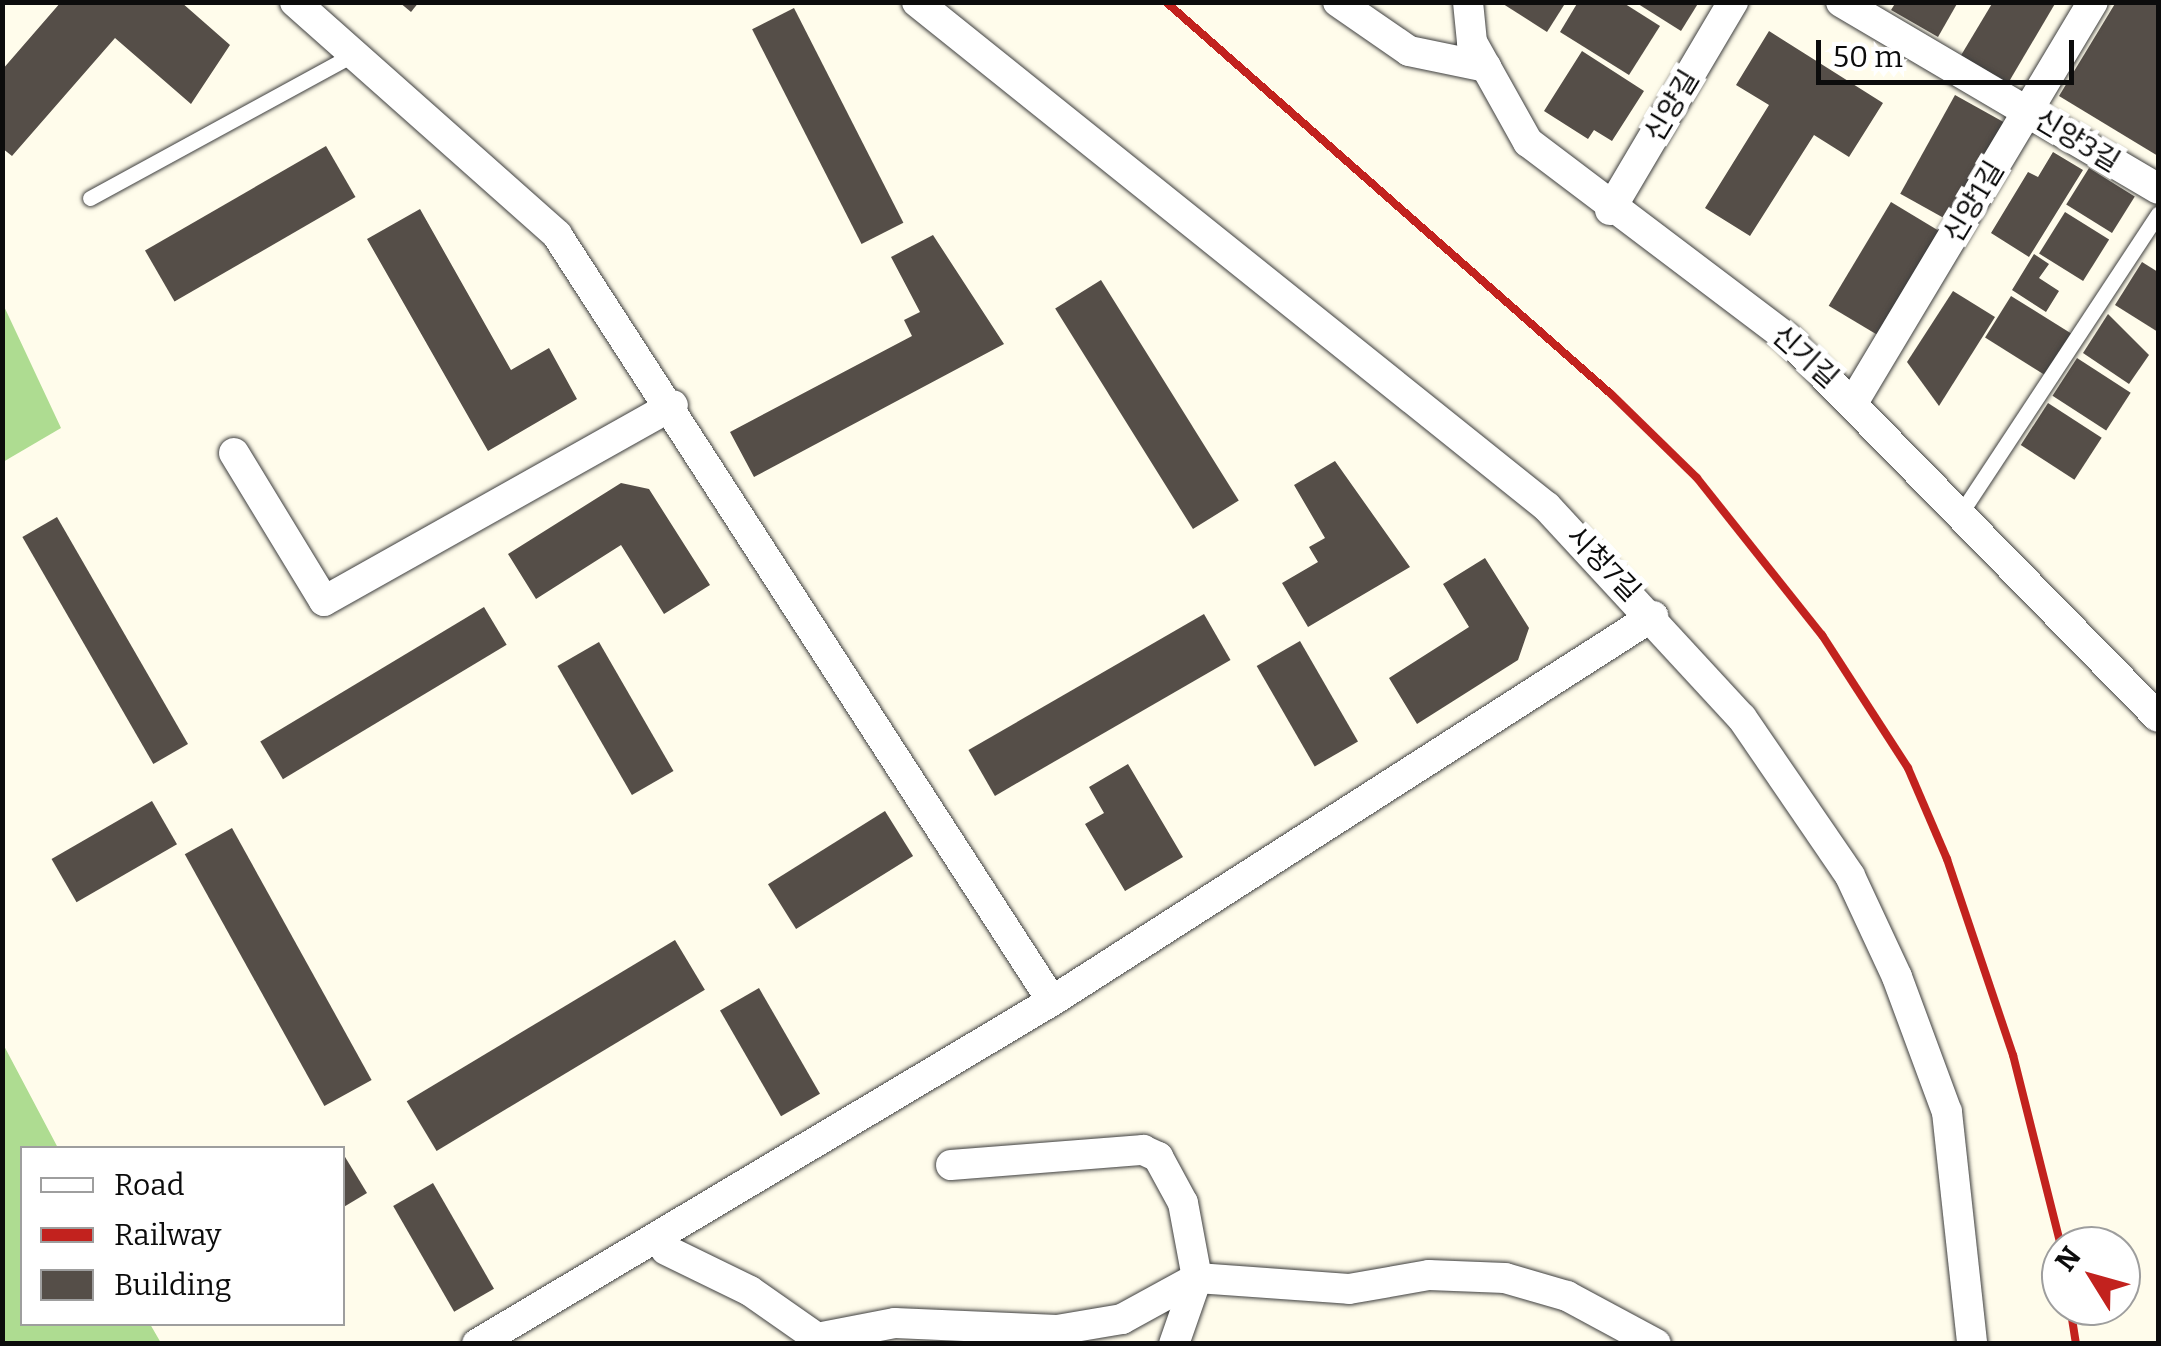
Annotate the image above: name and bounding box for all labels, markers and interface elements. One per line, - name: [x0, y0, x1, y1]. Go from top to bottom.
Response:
- scale bar: [1821, 20, 2078, 82]
- text: 50 m: [1833, 39, 1903, 75]
- street label: 신양길: [1638, 64, 1706, 148]
- street label: 신양3길: [2028, 103, 2126, 179]
- street label: 신양1길: [1937, 155, 2011, 249]
- street label: 신기길: [1765, 319, 1845, 395]
- street label: 시청7길: [1559, 519, 1647, 609]
- legend: [20, 1146, 345, 1326]
- text: Road: [114, 1167, 185, 1203]
- text: Railway: [114, 1217, 221, 1253]
- north arrow: [2041, 1226, 2141, 1326]
- text: N: [2049, 1240, 2088, 1277]
- text: Building: [114, 1267, 232, 1303]

